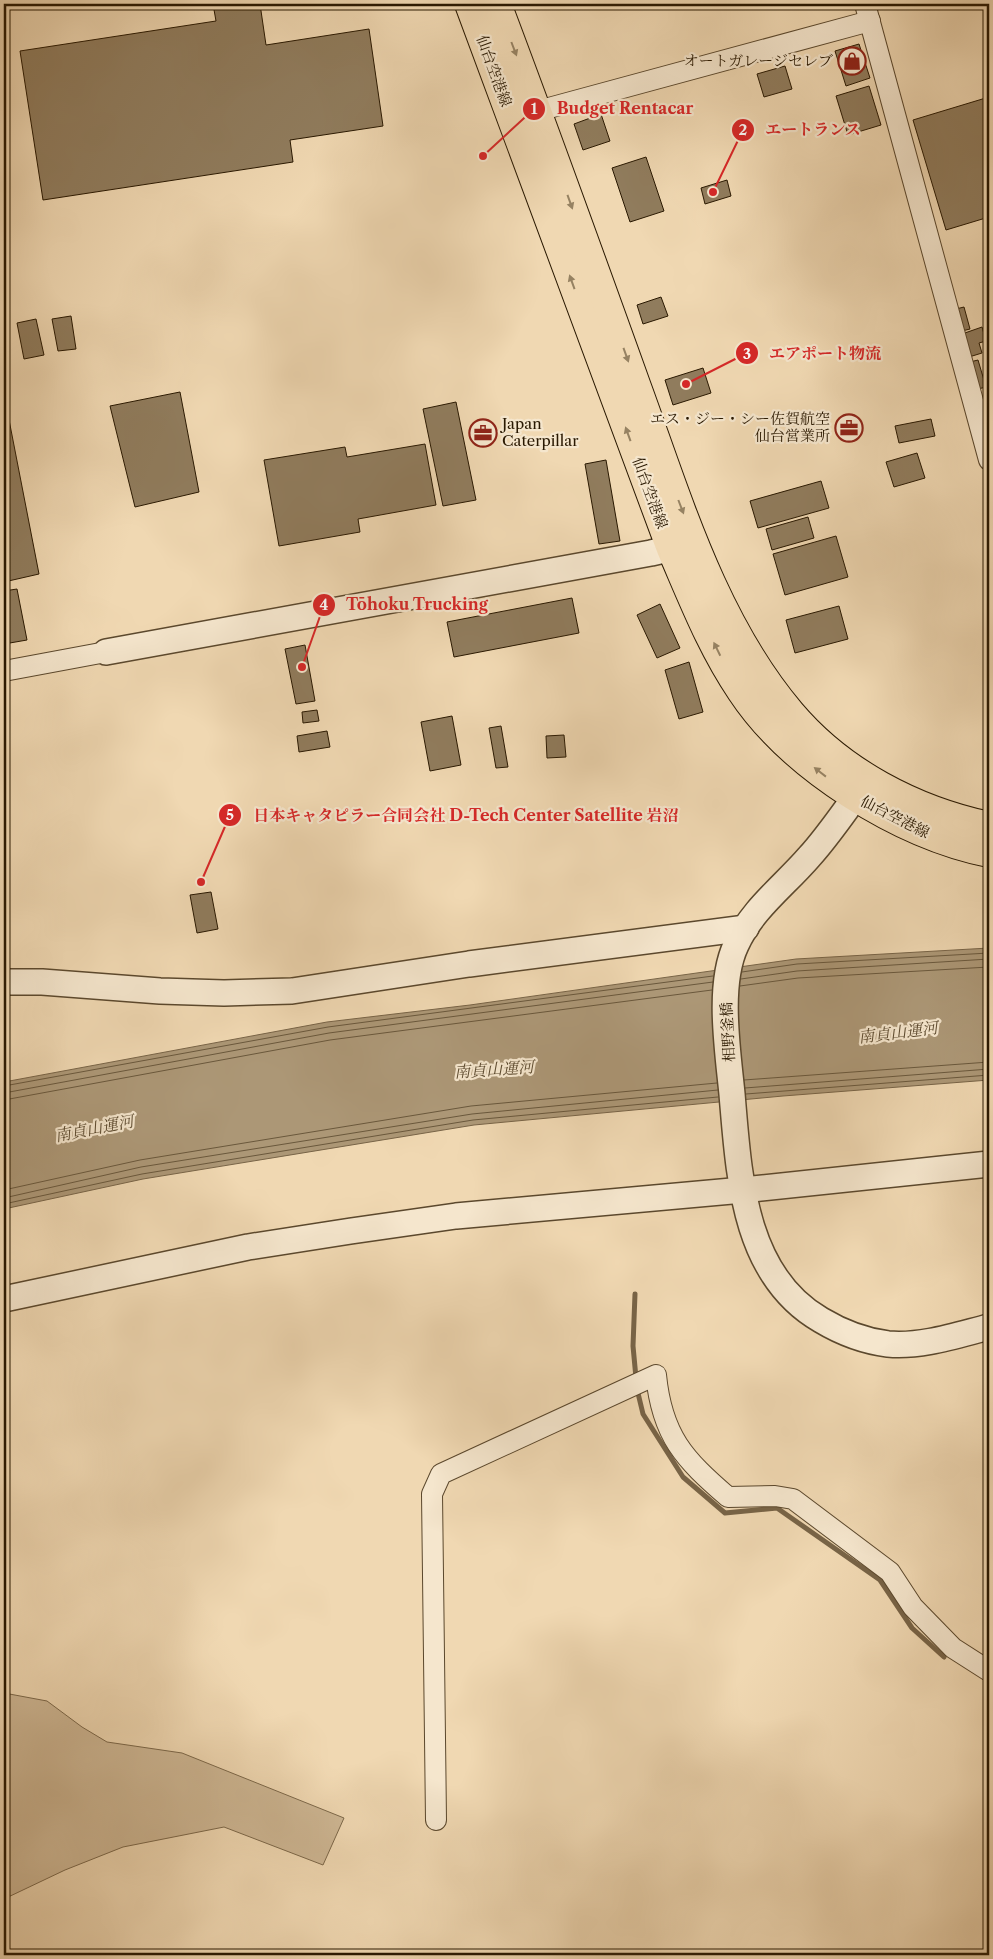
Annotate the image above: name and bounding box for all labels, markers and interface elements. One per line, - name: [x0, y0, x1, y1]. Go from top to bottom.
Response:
- street label: 仙台空港線: [473, 32, 516, 109]
- one-way arrow: [510, 42, 518, 57]
- shop icon: オートガレージセレブ: [837, 46, 867, 76]
- place label: オートガレージセレブ: [684, 51, 833, 70]
- callout: Budget Rentacar: [522, 93, 703, 124]
- text: Budget Rentacar: [557, 98, 693, 118]
- text: 1: [531, 99, 538, 118]
- callout: エートランス: [730, 114, 871, 145]
- text: エートランス: [765, 119, 861, 139]
- text: 2: [739, 120, 748, 139]
- one-way arrow: [567, 194, 575, 209]
- one-way arrow: [568, 274, 576, 289]
- callout: エアポート物流: [734, 338, 891, 369]
- text: エアポート物流: [769, 343, 881, 363]
- text: 3: [743, 344, 751, 363]
- one-way arrow: [623, 347, 630, 362]
- place label: エス・ジー・シー佐賀航空 仙台営業所: [650, 409, 830, 445]
- office icon: エス・ジー・シー佐賀航空 仙台営業所: [834, 413, 864, 443]
- place label: Japan Caterpillar: [500, 414, 579, 450]
- office icon: Japan Caterpillar: [468, 418, 498, 448]
- one-way arrow: [624, 427, 631, 442]
- street label: 仙台空港線: [629, 454, 672, 531]
- one-way arrow: [677, 500, 685, 515]
- callout: Tōhoku Trucking: [311, 589, 499, 620]
- text: Tōhoku Trucking: [346, 594, 489, 614]
- text: 4: [320, 595, 329, 614]
- one-way arrow: [712, 642, 720, 656]
- one-way arrow: [814, 767, 827, 778]
- street label: 仙台空港線: [857, 791, 933, 842]
- callout: 日本キャタピラー合同会社 D-Tech Center Satellite 岩沼: [218, 800, 689, 831]
- text: 5: [226, 805, 234, 824]
- text: 日本キャタピラー合同会社 D-Tech Center Satellite 岩沼: [253, 805, 679, 825]
- street label: 相野釜橋: [716, 1002, 739, 1062]
- water label: 南貞山運河: [857, 1017, 942, 1047]
- water label: 南貞山運河: [453, 1056, 538, 1082]
- water label: 南貞山運河: [53, 1110, 138, 1145]

